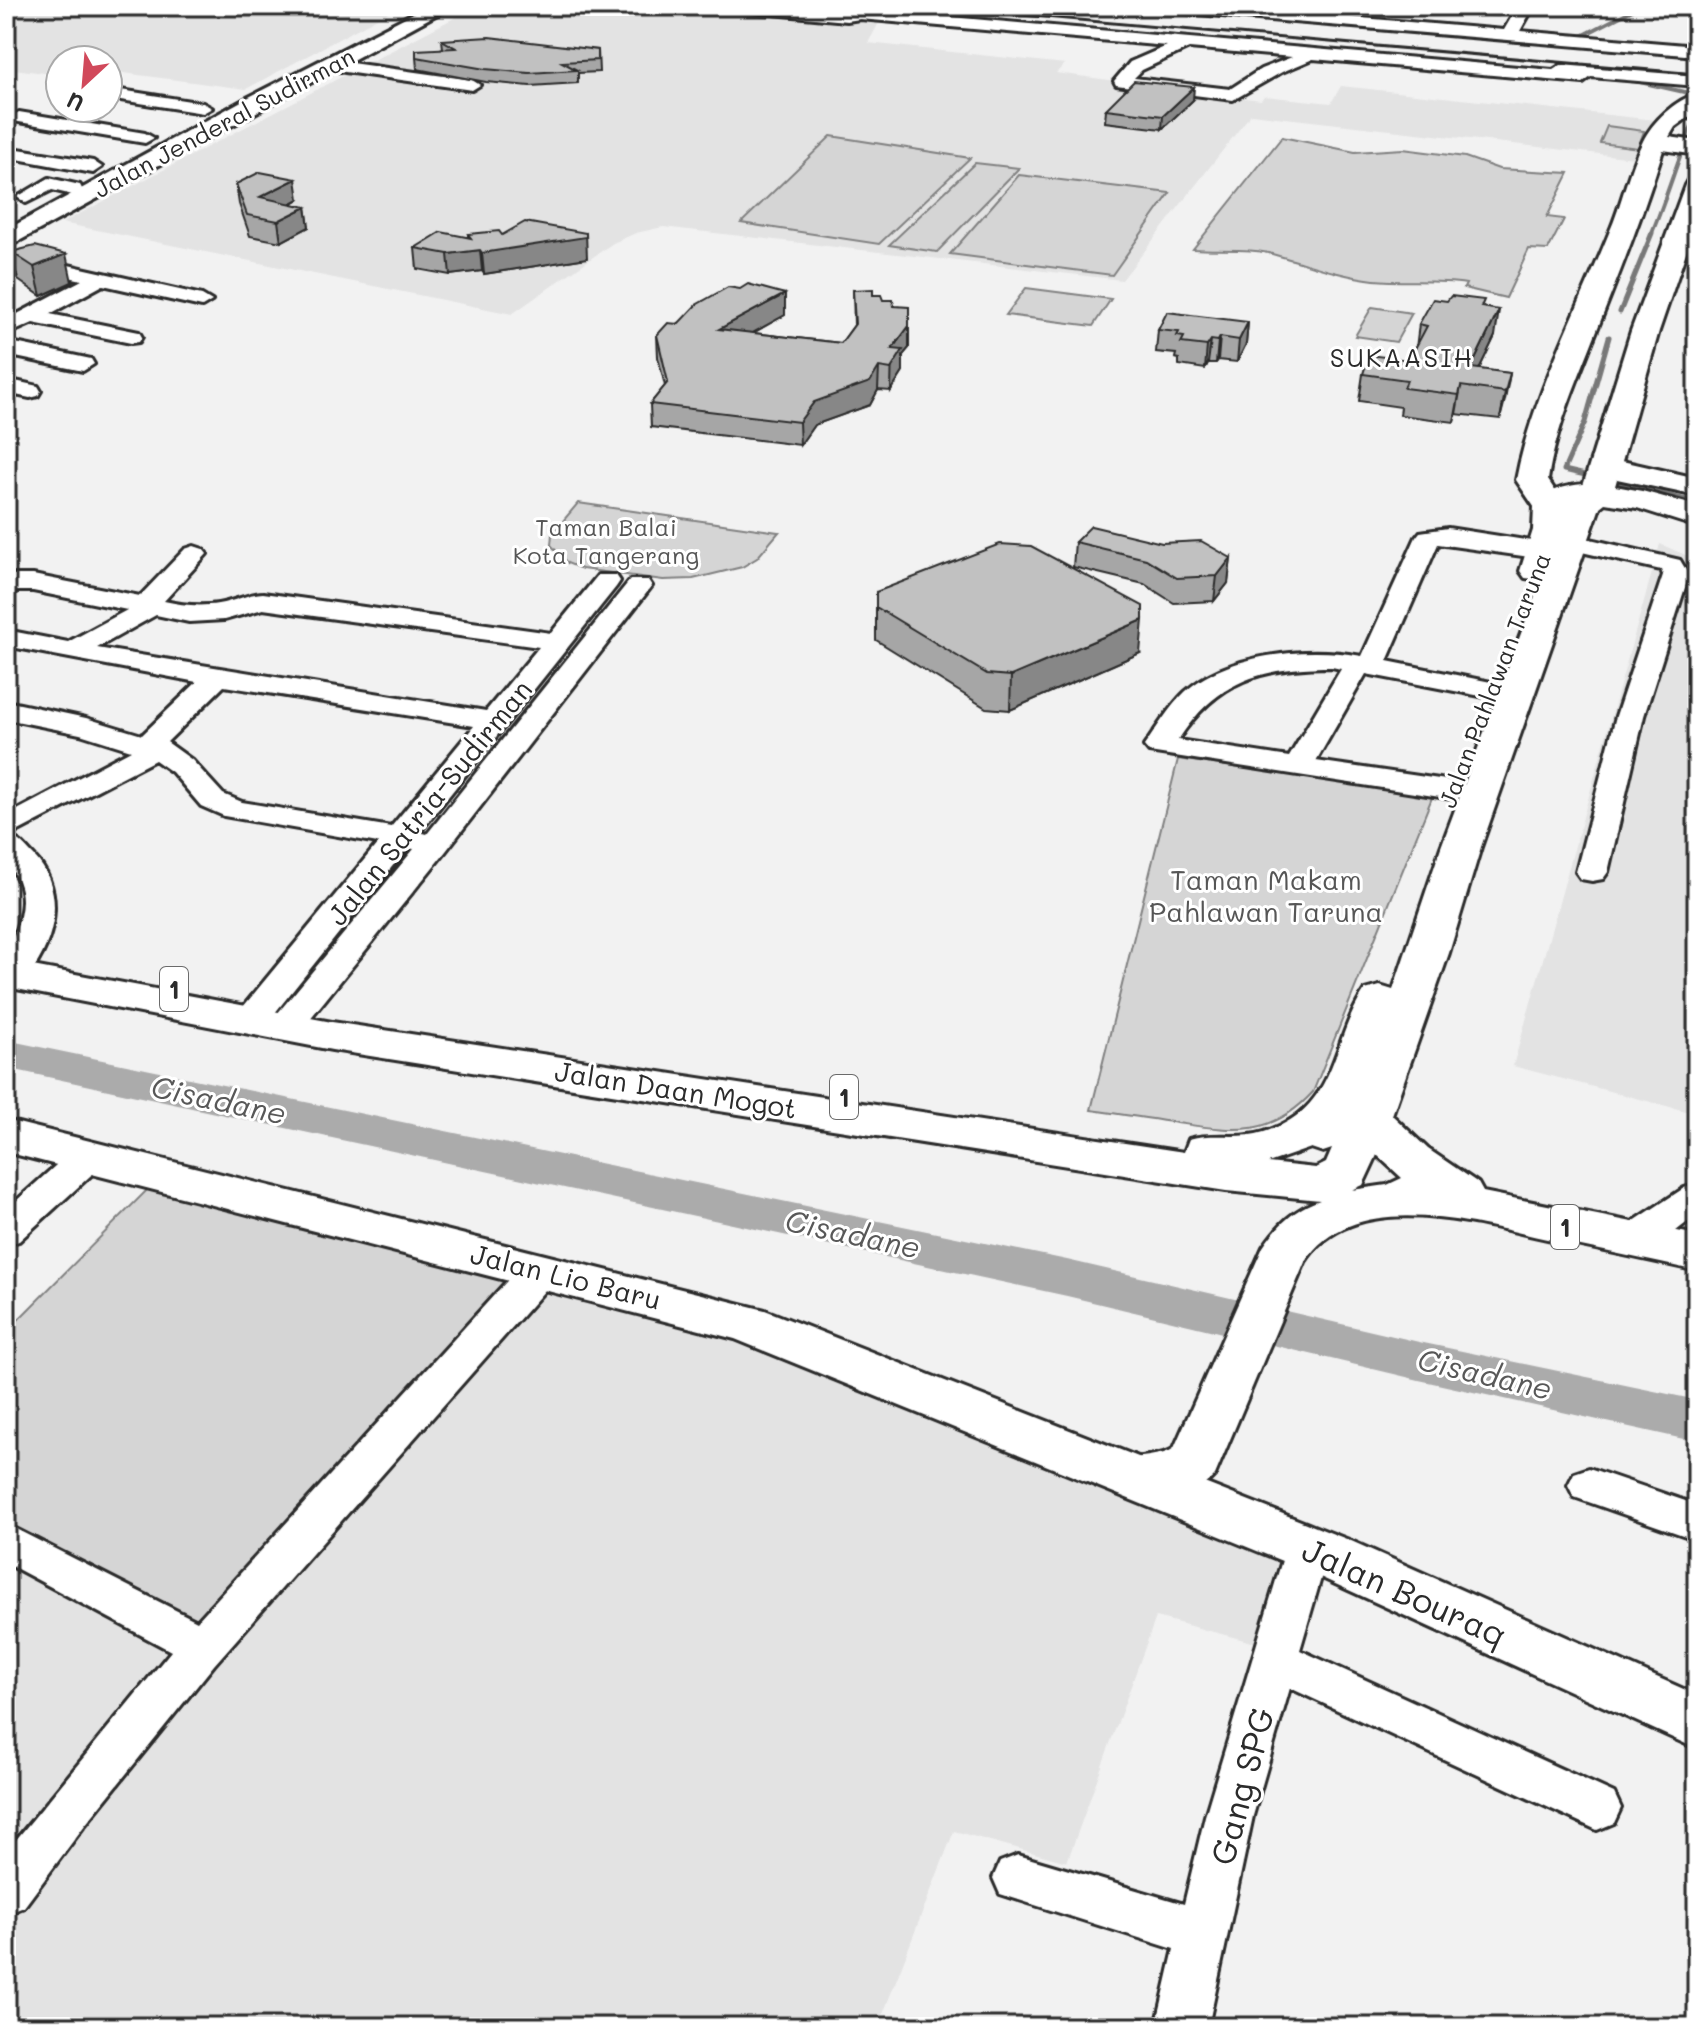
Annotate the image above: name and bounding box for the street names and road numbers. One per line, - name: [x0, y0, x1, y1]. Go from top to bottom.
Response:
- street label: Jalan Jenderal Sudirman: [88, 40, 360, 204]
- street label: Jalan Pahlawan Taruna: [1431, 548, 1557, 812]
- street label: Jalan Satria-Sudirman: [319, 672, 539, 932]
- road number: 1: [160, 967, 188, 1011]
- street label: Jalan Daan Mogot: [552, 1052, 800, 1126]
- road number: 1: [830, 1075, 858, 1119]
- road number: 1: [1551, 1205, 1579, 1249]
- street label: Jalan Lio Baru: [467, 1235, 665, 1317]
- street label: Jalan Bouraq: [1296, 1526, 1514, 1656]
- street label: Gang SPG: [1198, 1702, 1284, 1870]

